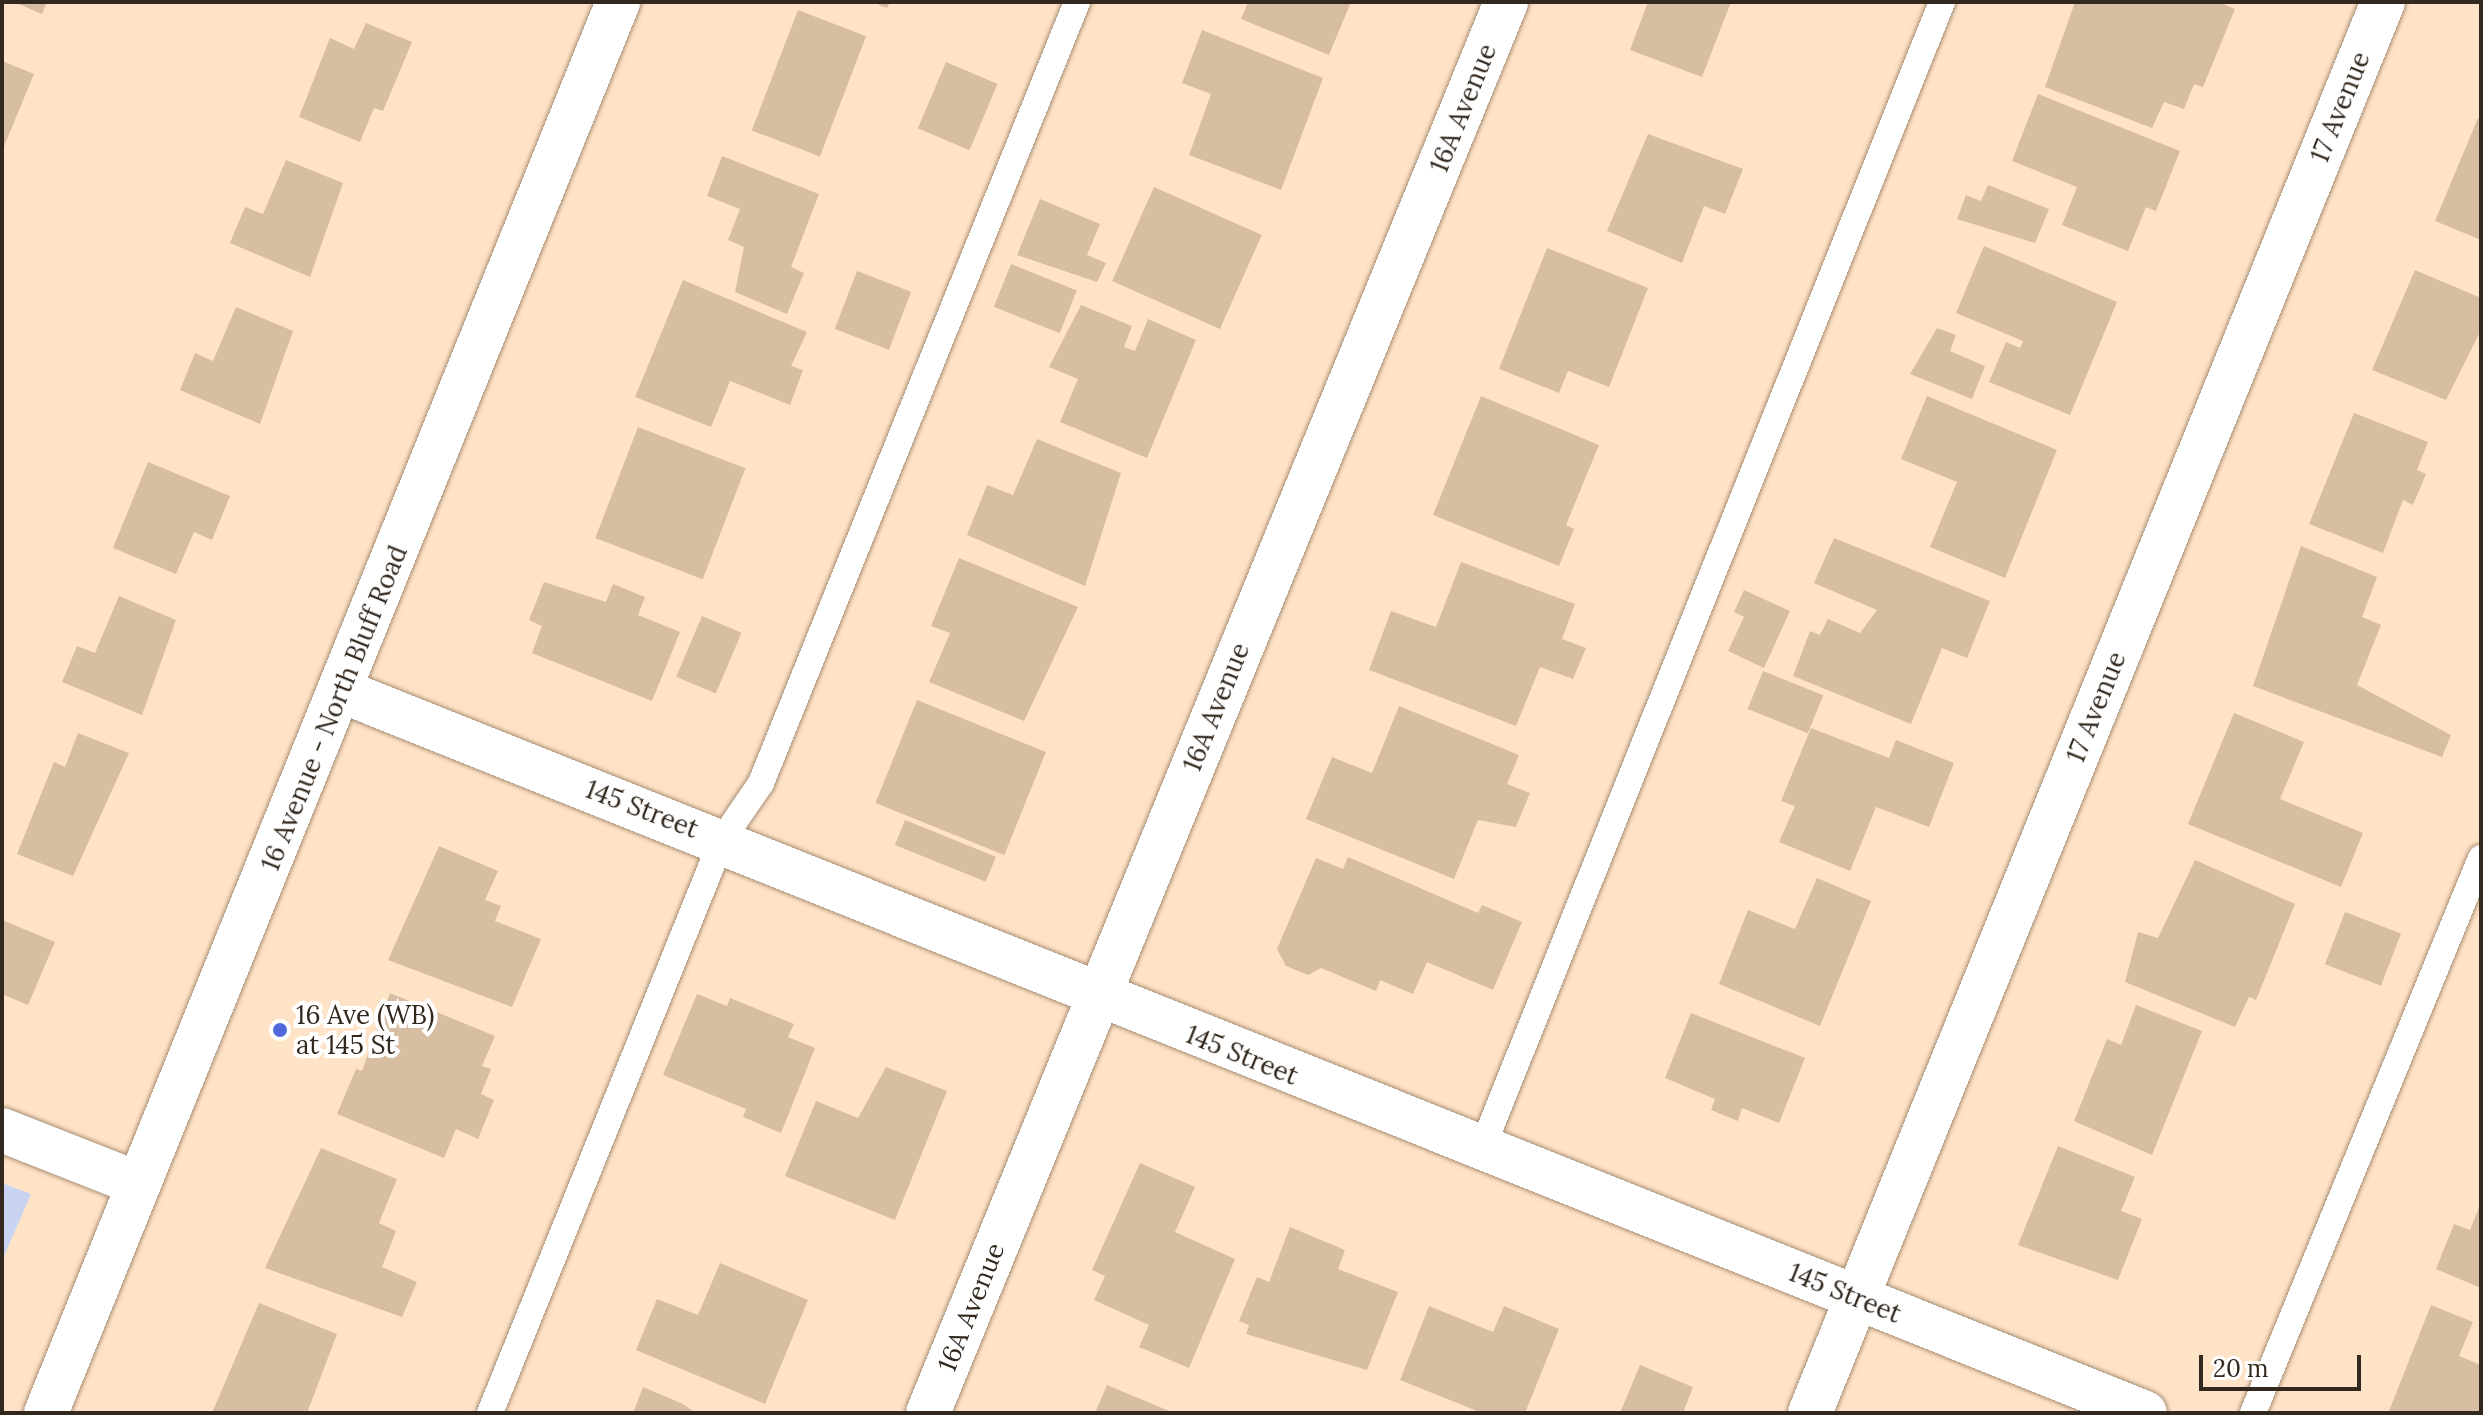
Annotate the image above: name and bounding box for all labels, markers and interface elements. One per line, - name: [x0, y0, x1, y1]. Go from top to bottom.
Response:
- street label: 16A Avenue: [1423, 39, 1503, 177]
- street label: 17 Avenue: [2304, 47, 2376, 167]
- street label: 16 Avenue - North Bluff Road: [254, 541, 414, 875]
- street label: 16A Avenue: [1176, 638, 1256, 776]
- street label: 17 Avenue: [2060, 647, 2132, 767]
- street label: 145 Street: [581, 773, 703, 845]
- place label: 16 Ave (WB) at 145 St: [296, 999, 434, 1060]
- street label: 145 Street: [1181, 1018, 1303, 1092]
- marker: 16 Ave (WB) at 145 St: [271, 1021, 289, 1039]
- street label: 16A Avenue: [931, 1238, 1011, 1376]
- street label: 145 Street: [1784, 1256, 1906, 1330]
- scale bar: [2203, 1339, 2365, 1389]
- text: 20 m: [2213, 1353, 2269, 1384]

